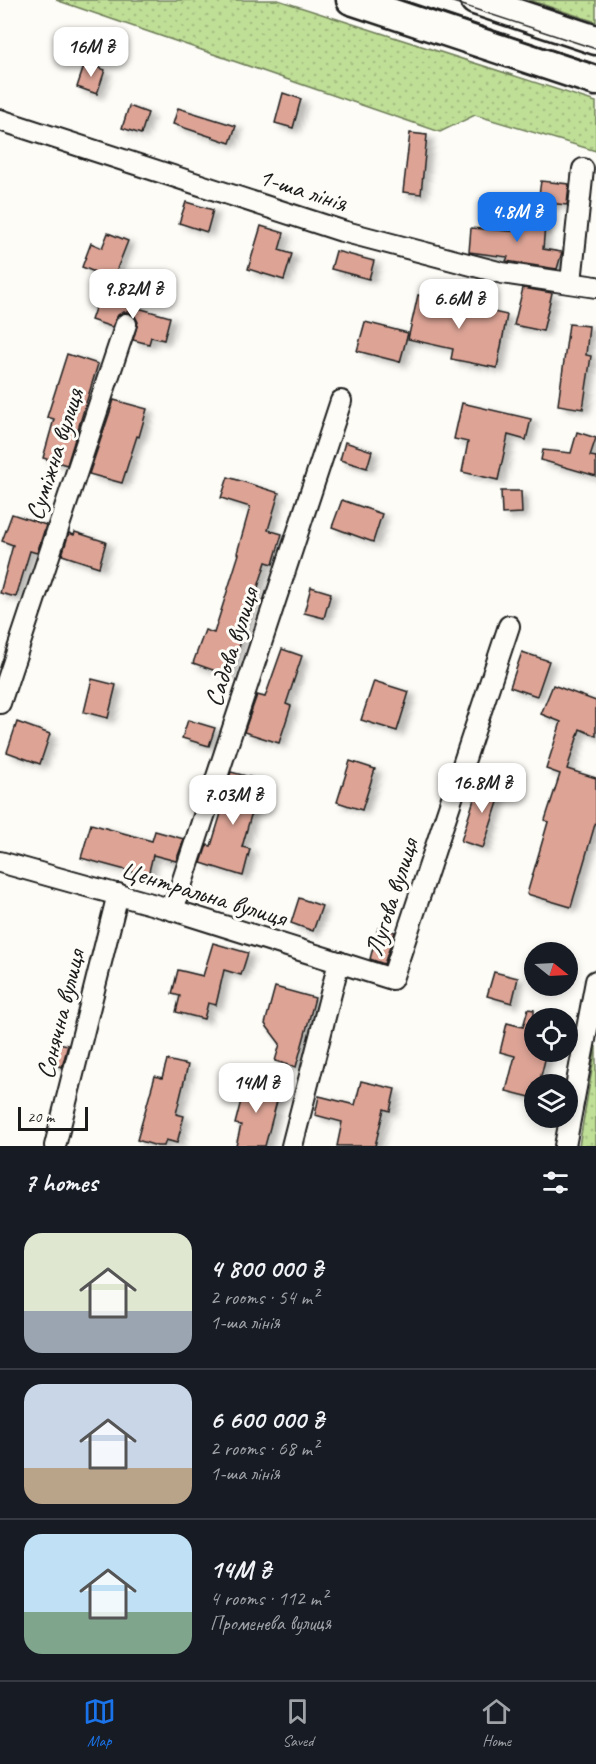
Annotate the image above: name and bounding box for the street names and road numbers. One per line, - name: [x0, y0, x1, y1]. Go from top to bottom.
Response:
- street label: 1-ша лінія: [255, 160, 353, 220]
- street label: Суміжна вулиця: [18, 383, 92, 524]
- street label: Садова вулиця: [197, 582, 267, 711]
- street label: Лугова вулиця: [357, 832, 427, 960]
- street label: Центральна вулиця: [117, 853, 293, 935]
- street label: Сонячна вулиця: [28, 944, 93, 1082]

